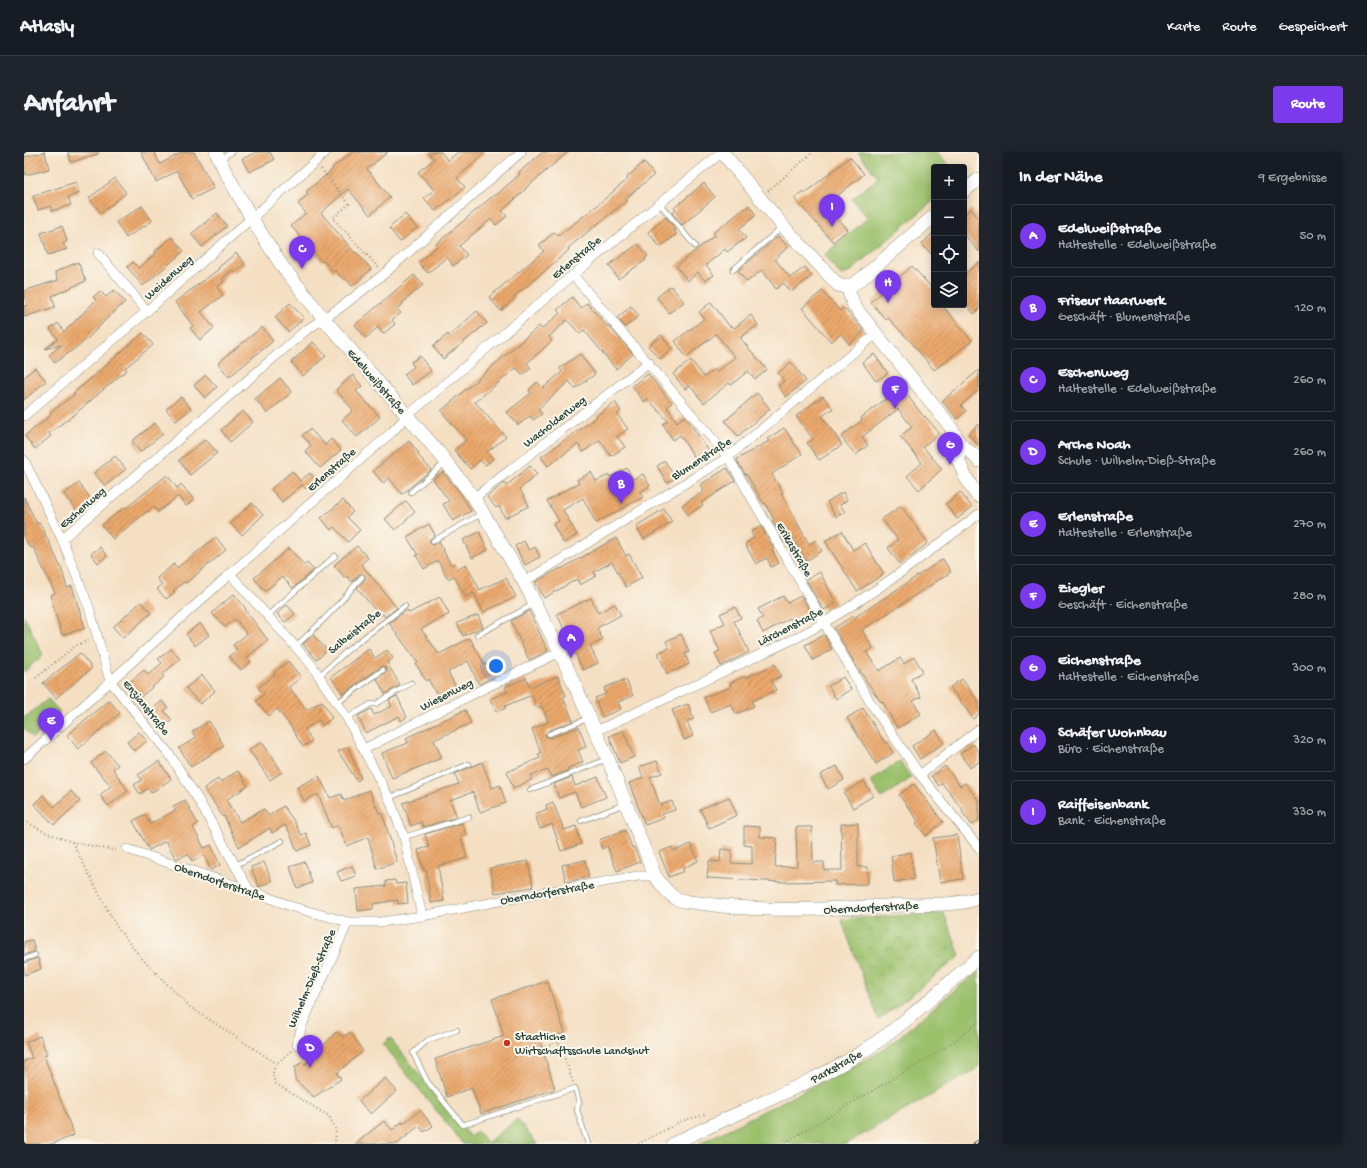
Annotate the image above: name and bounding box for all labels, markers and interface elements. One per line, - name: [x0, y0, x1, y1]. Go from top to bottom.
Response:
- text: Atlasly: [20, 16, 74, 39]
- text: Karte: [1167, 19, 1200, 36]
- text: Route: [1222, 19, 1256, 36]
- text: Gespeichert: [1278, 19, 1347, 36]
- button: Route: [1273, 86, 1343, 123]
- text: Anfahrt: [24, 88, 114, 121]
- map controls: [931, 164, 967, 308]
- button: +: [931, 164, 967, 200]
- text: In der Nähe: [1019, 168, 1102, 188]
- text: 9 Ergebnisse: [1258, 171, 1327, 186]
- pin: I: [819, 194, 845, 227]
- button: −: [931, 200, 967, 236]
- text: Edelweißstraße: [1058, 220, 1161, 238]
- text: A: [1029, 229, 1037, 244]
- text: 50 m: [1299, 229, 1326, 244]
- street label: Erlenstraße: [550, 233, 605, 283]
- pin: C: [289, 236, 315, 269]
- button: locate: [931, 236, 967, 272]
- text: Haltestelle · Edelweißstraße: [1058, 238, 1216, 253]
- street label: Weidenweg: [142, 253, 197, 304]
- pin: H: [875, 270, 901, 303]
- button: layers: [931, 272, 967, 308]
- text: Friseur Haarwerk: [1058, 292, 1165, 310]
- text: B: [1030, 301, 1036, 316]
- text: 120 m: [1295, 301, 1326, 316]
- text: Geschäft · Blumenstraße: [1058, 310, 1190, 325]
- street label: Edelweißstraße: [343, 347, 408, 419]
- text: Eschenweg: [1058, 364, 1129, 382]
- text: C: [1029, 373, 1037, 388]
- text: 260 m: [1293, 373, 1326, 388]
- pin: F: [882, 376, 908, 409]
- text: Haltestelle · Edelweißstraße: [1058, 382, 1216, 397]
- street label: Wacholderweg: [521, 394, 590, 452]
- pin: G: [937, 432, 963, 465]
- street label: Blumenstraße: [669, 435, 735, 485]
- text: Arche Noah: [1058, 436, 1131, 454]
- street label: Erlenstraße: [305, 445, 360, 495]
- text: D: [1029, 445, 1037, 460]
- text: 260 m: [1293, 445, 1326, 460]
- text: Schule · Wilhelm-Dieß-Straße: [1058, 454, 1216, 469]
- pin: B: [608, 471, 634, 504]
- street label: Eschenweg: [57, 485, 109, 532]
- text: Erlenstraße: [1058, 508, 1133, 526]
- text: E: [1029, 517, 1037, 532]
- text: 270 m: [1293, 517, 1326, 532]
- street label: Erikastraße: [772, 520, 815, 580]
- text: Haltestelle · Erlenstraße: [1058, 526, 1192, 541]
- text: Ziegler: [1058, 580, 1104, 598]
- text: F: [1030, 589, 1036, 604]
- text: 280 m: [1293, 589, 1326, 604]
- text: Geschäft · Eichenstraße: [1058, 598, 1188, 613]
- street label: Lärchenstraße: [756, 605, 827, 650]
- street label: Salbeistraße: [326, 607, 385, 658]
- pin: A: [558, 625, 584, 658]
- text: Eichenstraße: [1058, 652, 1141, 670]
- your location: [486, 656, 506, 676]
- text: G: [1029, 661, 1037, 676]
- text: 300 m: [1292, 661, 1326, 676]
- text: Haltestelle · Eichenstraße: [1058, 670, 1199, 685]
- street label: Wiesenweg: [418, 676, 476, 715]
- street label: Enzianstraße: [119, 678, 173, 739]
- pin: E: [38, 708, 64, 741]
- text: Schäfer Wohnbau: [1058, 724, 1167, 742]
- text: H: [1029, 733, 1037, 748]
- text: 320 m: [1293, 733, 1326, 748]
- text: Büro · Eichenstraße: [1058, 742, 1164, 757]
- text: Raiffeisenbank: [1058, 796, 1148, 814]
- text: I: [1031, 805, 1035, 820]
- text: 330 m: [1293, 805, 1326, 820]
- text: Bank · Eichenstraße: [1058, 814, 1166, 829]
- street label: Oberndorferstraße: [172, 861, 267, 905]
- street label: Oberndorferstraße: [499, 879, 596, 909]
- street label: Oberndorferstraße: [823, 899, 920, 918]
- street label: Wilhelm-Dieß-Straße: [286, 927, 340, 1030]
- place label: Staatliche Wirtschaftsschule Landshut: [515, 1031, 650, 1059]
- pin: D: [297, 1035, 323, 1068]
- marker: Staatliche Wirtschaftsschule Landshut: [502, 1038, 512, 1048]
- street label: Parkstraße: [808, 1048, 866, 1088]

